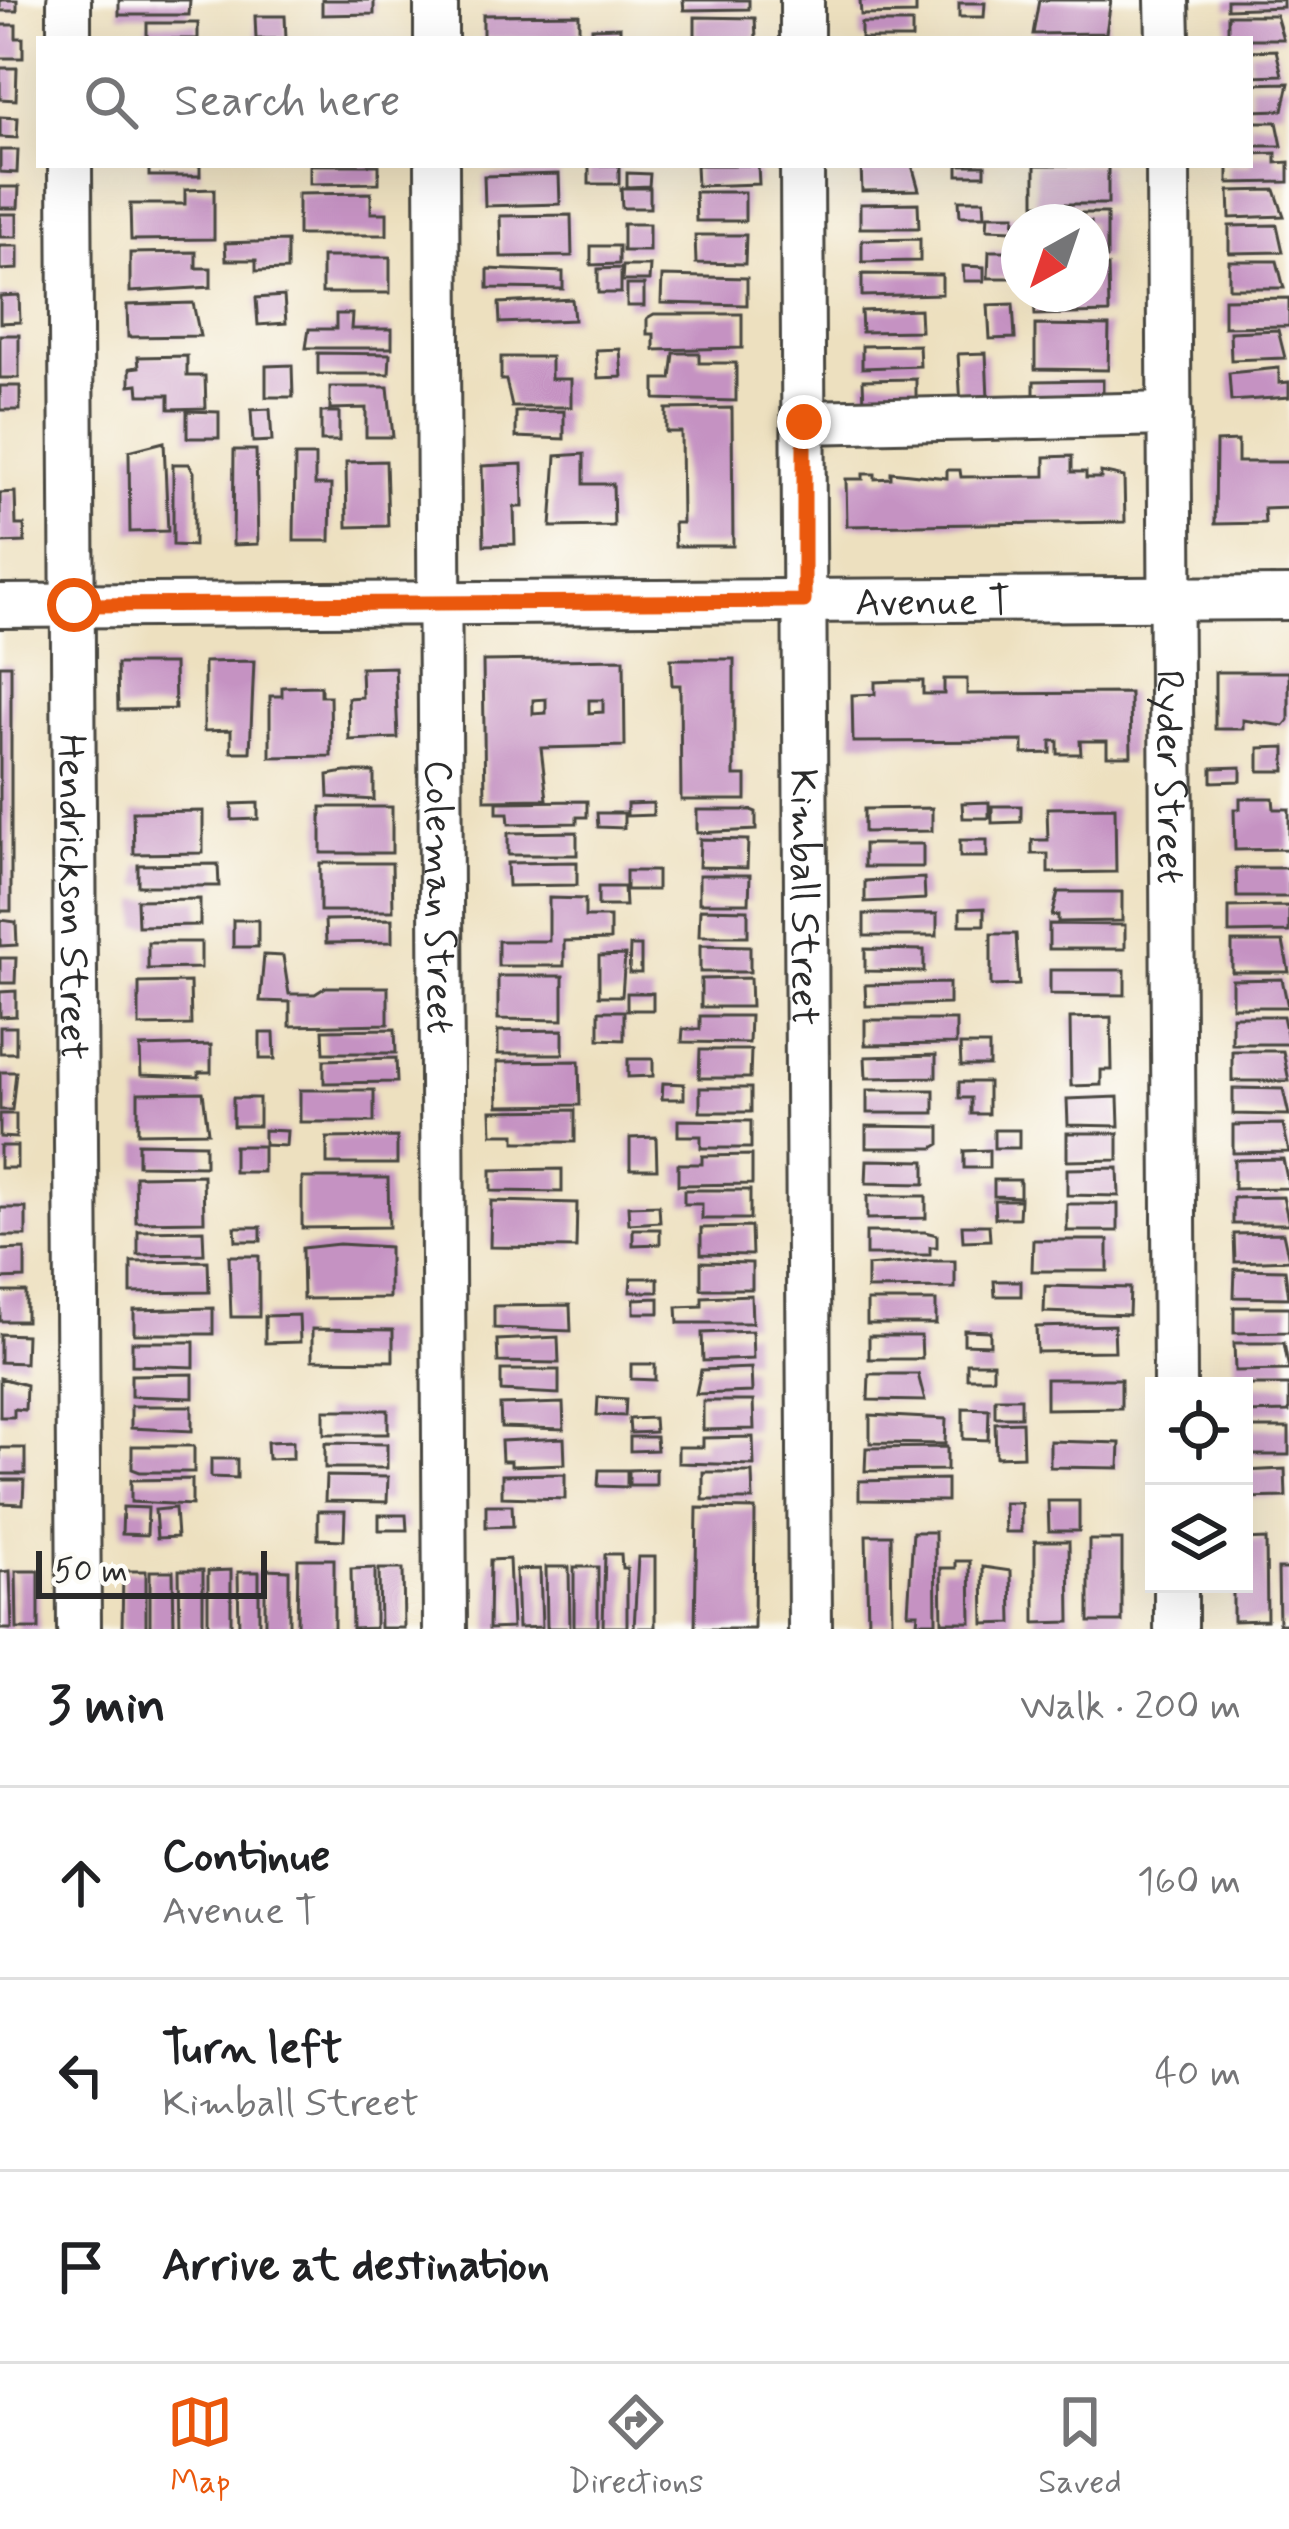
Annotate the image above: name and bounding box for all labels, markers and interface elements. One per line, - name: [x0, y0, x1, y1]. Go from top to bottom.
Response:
- search box: [36, 36, 1253, 168]
- icon: search: [78, 69, 144, 135]
- text: Search here: [174, 73, 401, 132]
- north arrow: [1001, 204, 1109, 312]
- route end: [777, 395, 831, 449]
- route start: [47, 578, 101, 632]
- street label: Avenue T: [855, 578, 1011, 630]
- street label: Ryder Street: [1142, 670, 1194, 884]
- street label: Hendrickson Street: [44, 734, 98, 1060]
- street label: Coleman Street: [411, 760, 464, 1034]
- street label: Kimball Street: [776, 768, 829, 1026]
- map controls: [1145, 1377, 1253, 1593]
- button: locate: [1145, 1377, 1253, 1485]
- button: layers: [1145, 1485, 1253, 1593]
- scale bar: [36, 1545, 267, 1598]
- text: 50 m: [54, 1550, 128, 1594]
- text: 3 min: [48, 1674, 166, 1740]
- text: Walk · 200 m: [1020, 1682, 1241, 1733]
- text: Continue: [162, 1828, 330, 1887]
- icon: ahead: [48, 1850, 114, 1916]
- text: 160 m: [1137, 1857, 1241, 1908]
- text: Avenue T: [162, 1887, 317, 1938]
- text: Turn left: [162, 2020, 342, 2079]
- icon: left: [48, 2042, 114, 2108]
- text: 40 m: [1154, 2049, 1241, 2100]
- text: Kimball Street: [162, 2079, 419, 2130]
- icon: arrive: [48, 2234, 114, 2300]
- text: Arrive at destination: [162, 2237, 550, 2296]
- tab: Map: [167, 2389, 233, 2505]
- tab: Directions: [568, 2389, 704, 2505]
- tab: Saved: [1038, 2389, 1122, 2505]

